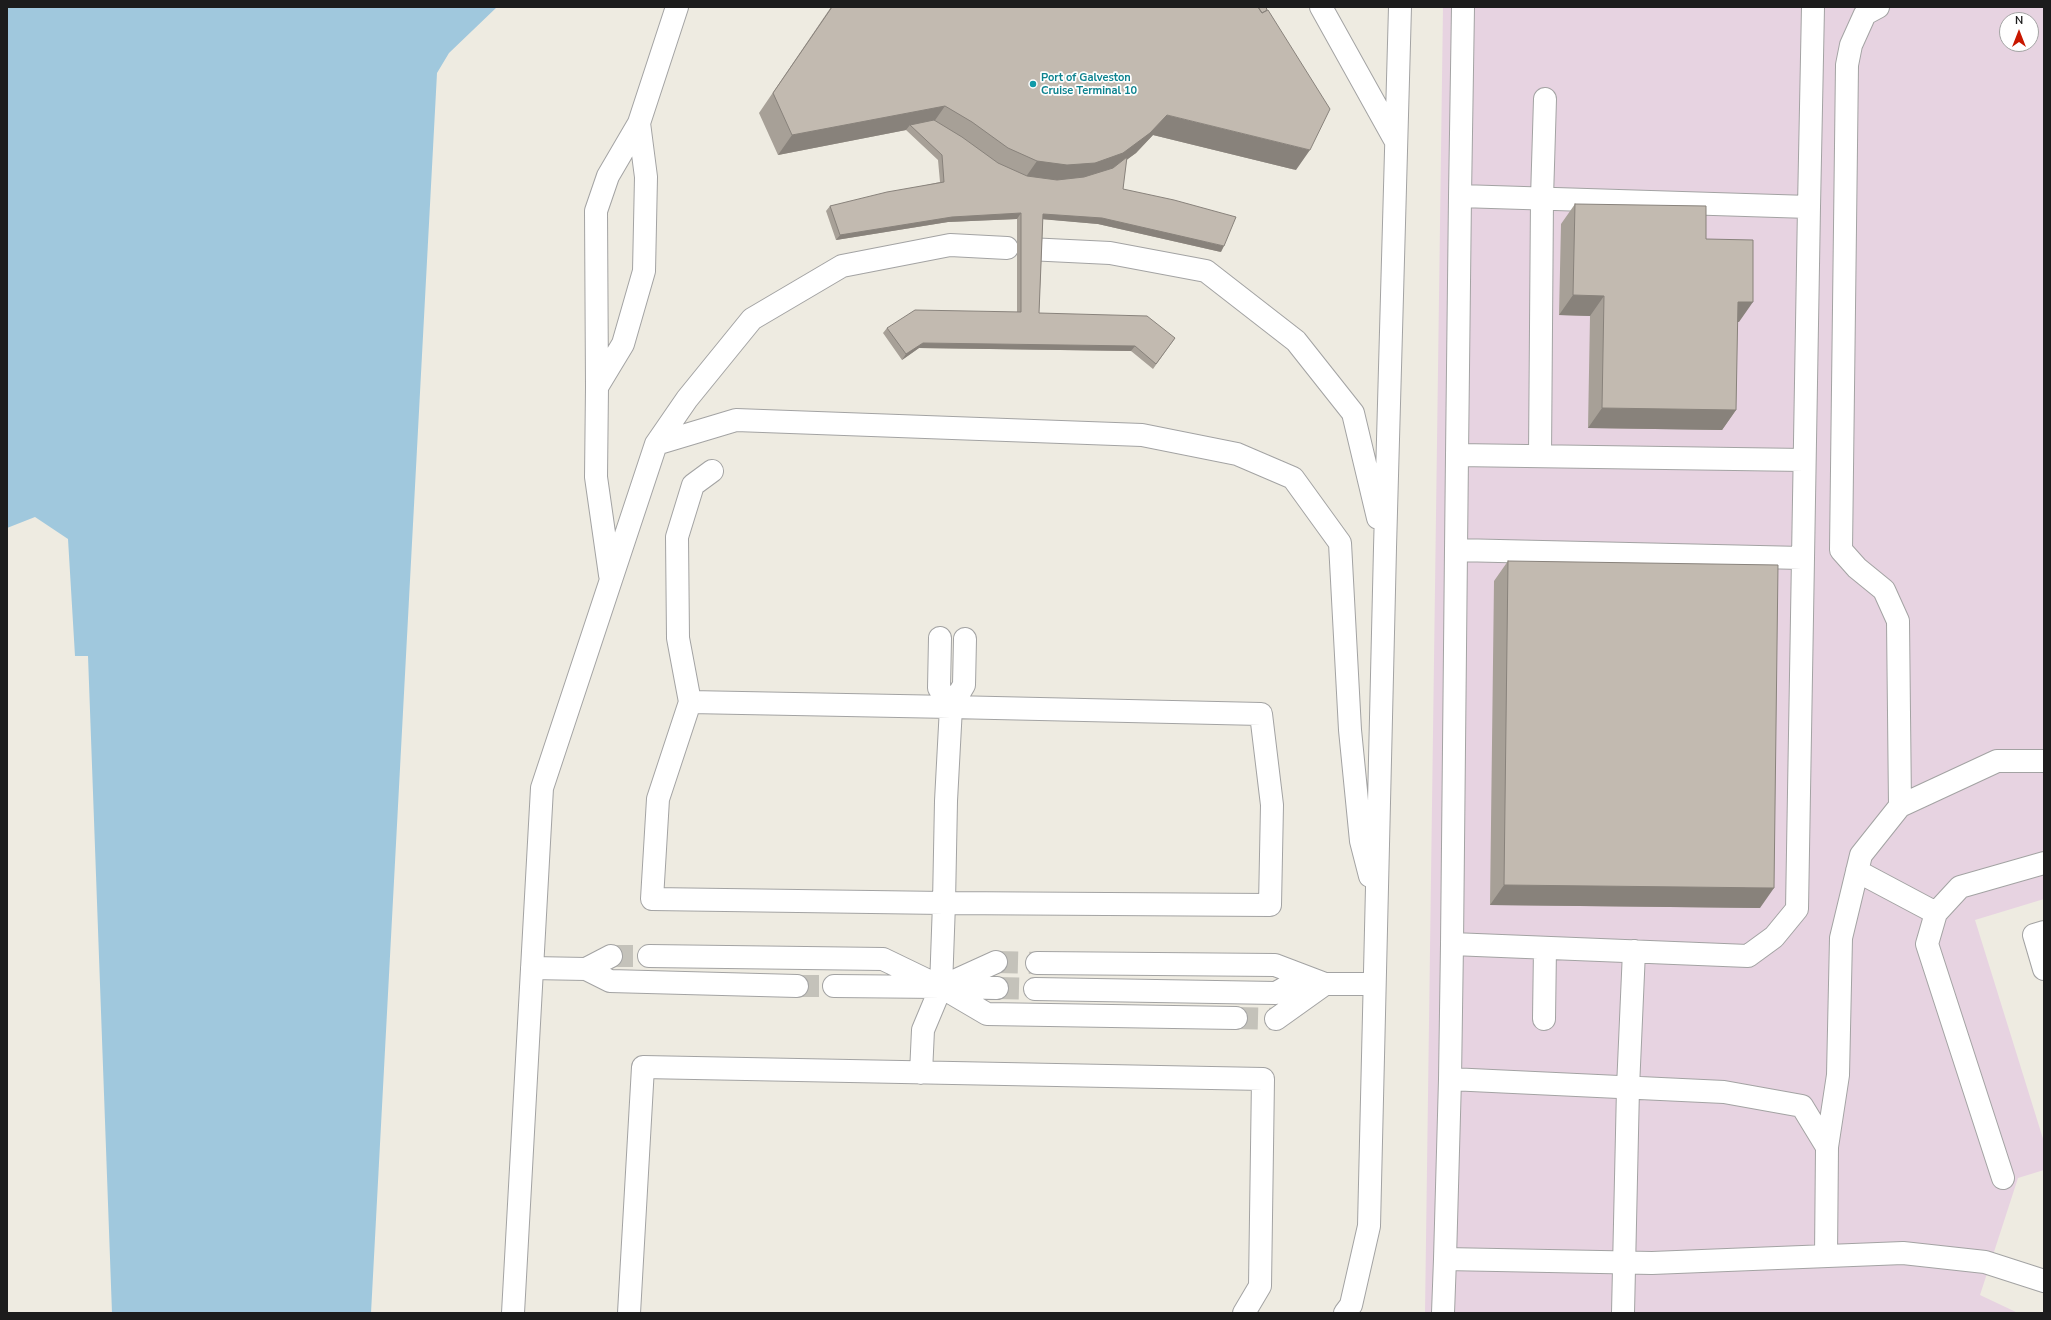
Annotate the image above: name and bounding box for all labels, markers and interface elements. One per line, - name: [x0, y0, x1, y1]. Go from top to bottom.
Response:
- north arrow: [1999, 12, 2039, 52]
- text: N: [2015, 13, 2023, 28]
- place label: Port of Galveston Cruise Terminal 10: [1041, 71, 1137, 97]
- marker: Port of Galveston Cruise Terminal 10: [1028, 79, 1038, 89]

